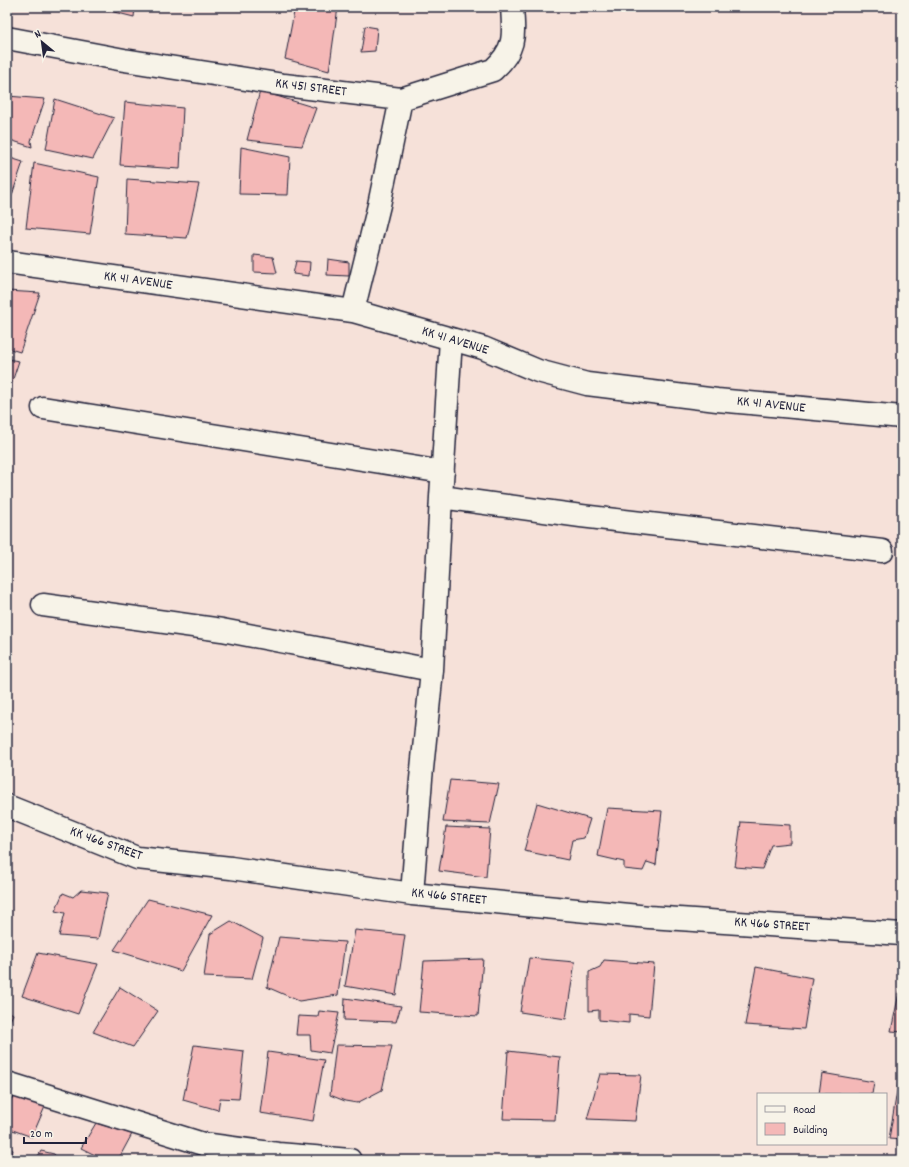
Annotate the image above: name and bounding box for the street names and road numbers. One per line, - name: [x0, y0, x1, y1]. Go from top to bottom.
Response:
- street label: KK 451 STREET: [274, 74, 348, 102]
- street label: KK 41 AVENUE: [102, 266, 174, 296]
- street label: KK 41 AVENUE: [419, 321, 492, 361]
- street label: KK 41 AVENUE: [736, 391, 807, 419]
- street label: KK 466 STREET: [67, 822, 145, 866]
- street label: KK 466 STREET: [410, 883, 488, 911]
- street label: KK 466 STREET: [733, 912, 811, 938]

